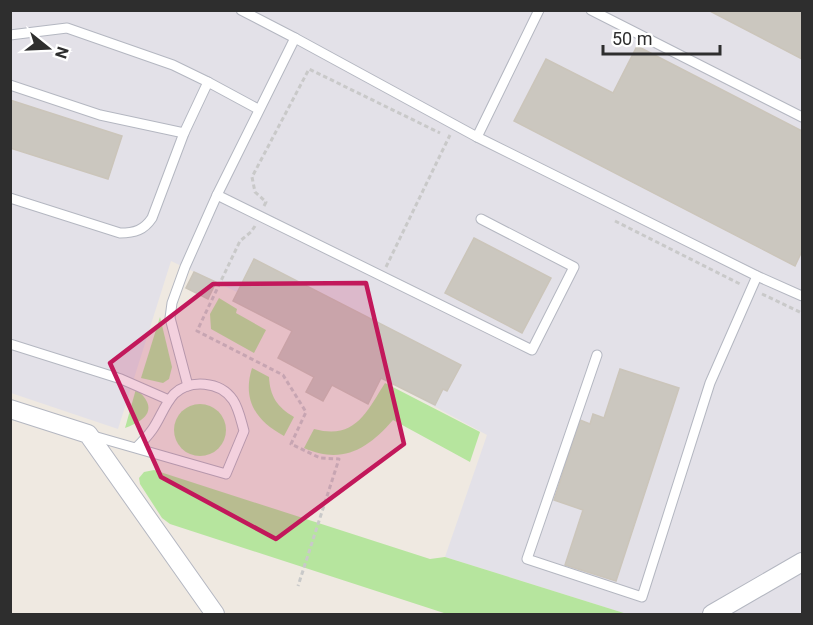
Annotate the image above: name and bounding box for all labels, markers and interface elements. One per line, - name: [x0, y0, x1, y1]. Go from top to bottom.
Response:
- north arrow: [18, 18, 78, 78]
- scale bar: [603, 18, 720, 56]
- text: 50 m: [612, 28, 652, 49]
- text: N: [51, 44, 73, 61]

